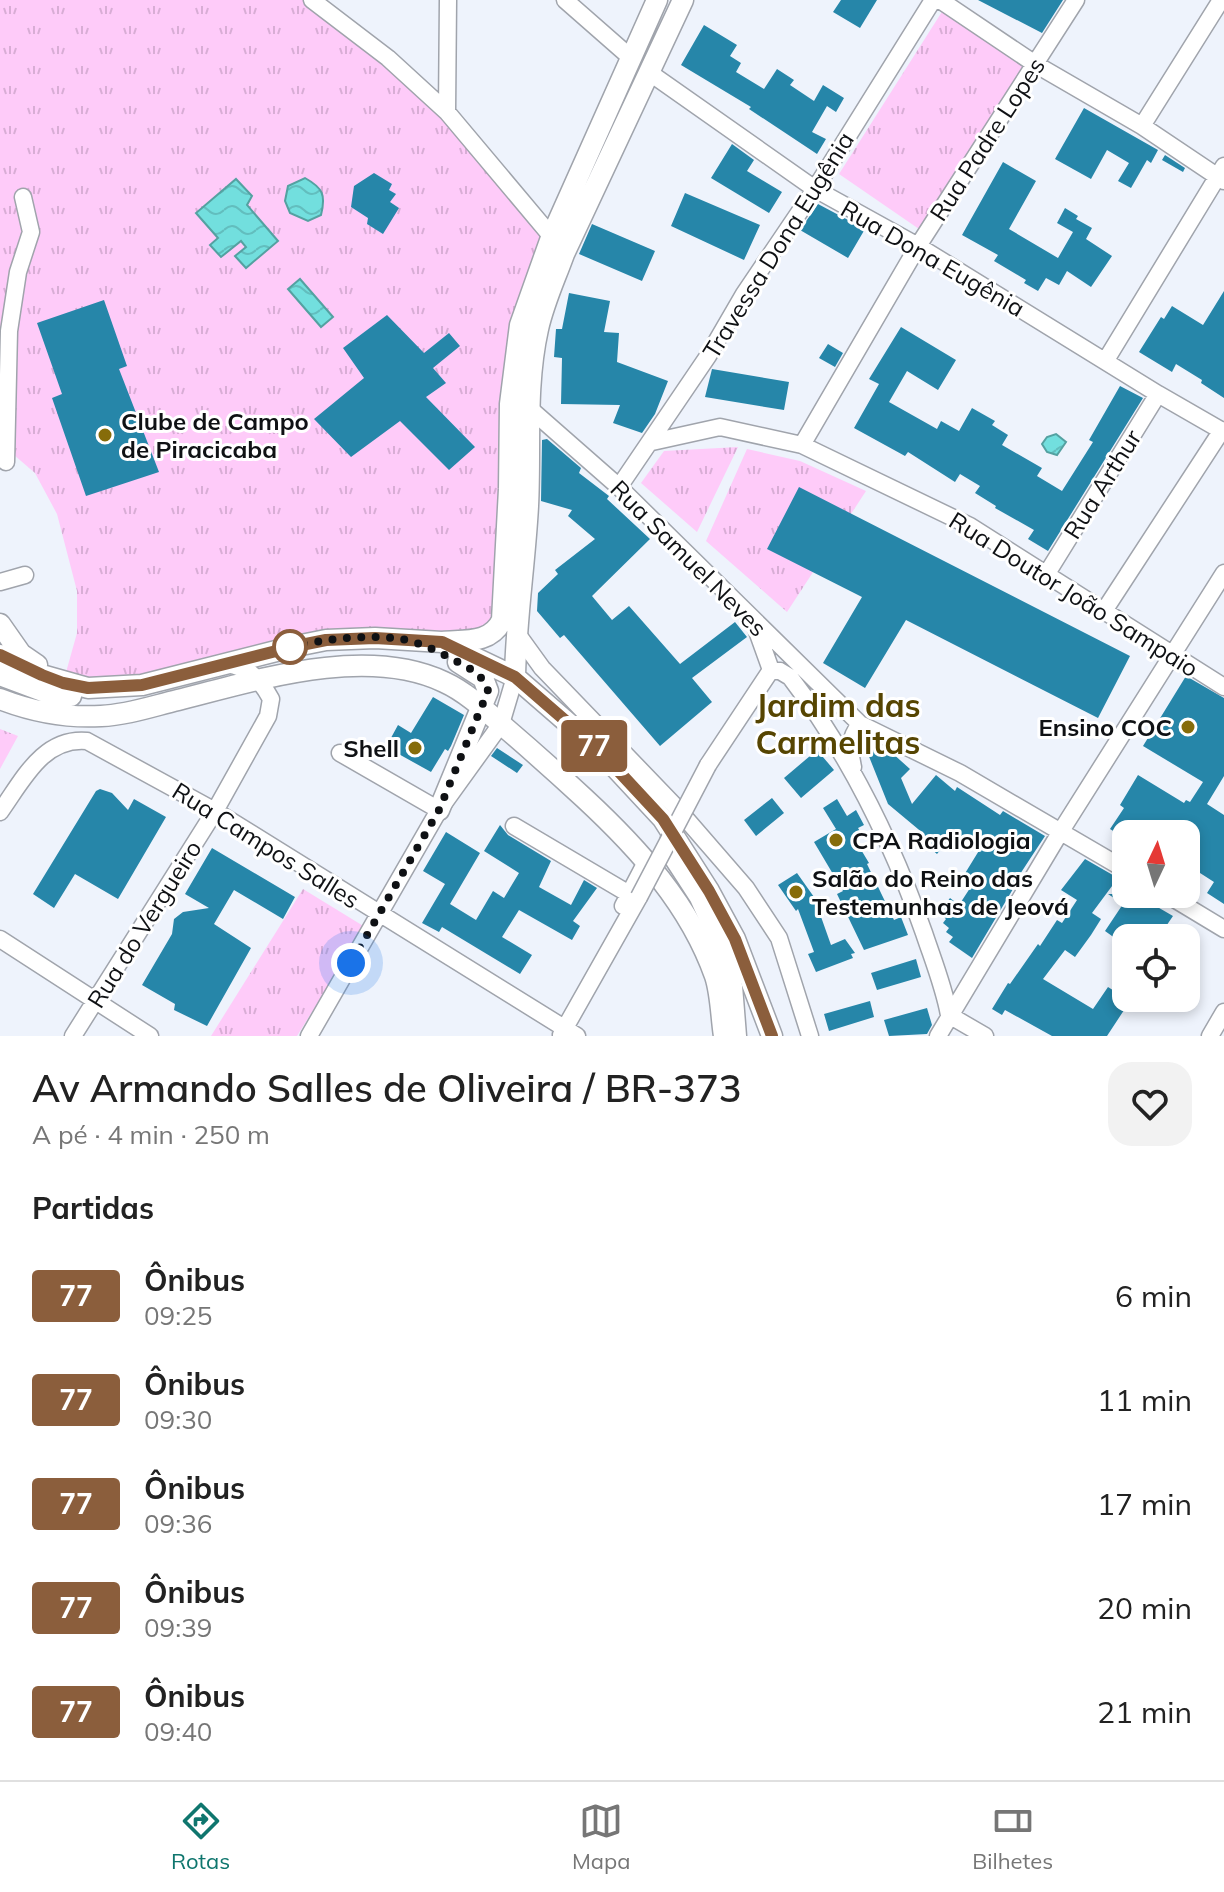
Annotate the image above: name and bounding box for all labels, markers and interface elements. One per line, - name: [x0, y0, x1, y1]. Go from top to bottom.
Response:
- street label: Rua Padre Lopes: [923, 52, 1051, 226]
- street label: Travessa Dona Eugênia: [696, 126, 860, 364]
- street label: Rua Dona Eugênia: [836, 193, 1030, 323]
- place label: Clube de Campo de Piracicaba: [121, 406, 309, 464]
- street label: Rua Arthur: [1057, 424, 1147, 544]
- marker: Clube de Campo de Piracicaba: [96, 426, 114, 444]
- street label: Rua Samuel Neves: [605, 474, 773, 642]
- street label: Rua Doutor João Sampaio: [944, 505, 1204, 683]
- unlabelled marker: [273, 630, 307, 664]
- district label: Jardim das Carmelitas: [755, 685, 921, 762]
- place label: Ensino COC: [1038, 712, 1172, 742]
- marker: Ensino COC: [1179, 718, 1197, 736]
- line badge: 77: [558, 720, 630, 772]
- text: 77: [577, 728, 611, 763]
- place label: Shell: [343, 733, 399, 763]
- marker: Shell: [406, 739, 424, 757]
- street label: Rua Campos Salles: [167, 775, 365, 915]
- north arrow: [1112, 820, 1200, 908]
- map controls: [1112, 820, 1200, 1012]
- place label: CPA Radiologia: [852, 825, 1031, 855]
- marker: CPA Radiologia: [827, 831, 845, 849]
- street label: Rua do Vergueiro: [80, 835, 208, 1013]
- place label: Salão do Reino das Testemunhas de Jeová: [812, 863, 1069, 921]
- marker: Salão do Reino das Testemunhas de Jeová: [787, 883, 805, 901]
- button: locate: [1112, 924, 1200, 1012]
- your location: [331, 943, 371, 983]
- button: heart: [1108, 1062, 1192, 1146]
- text: Av Armando Salles de Oliveira / BR-373: [32, 1064, 742, 1112]
- text: A pé · 4 min · 250 m: [32, 1118, 270, 1151]
- text: Partidas: [32, 1189, 154, 1227]
- text: Ônibus: [144, 1261, 245, 1299]
- text: 6 min: [1115, 1277, 1192, 1315]
- text: 77: [59, 1278, 93, 1313]
- text: 09:25: [144, 1299, 212, 1332]
- text: Ônibus: [144, 1365, 245, 1403]
- text: 11 min: [1097, 1381, 1192, 1419]
- text: 77: [59, 1382, 93, 1417]
- text: 09:30: [144, 1403, 212, 1436]
- text: Ônibus: [144, 1469, 245, 1507]
- text: 17 min: [1097, 1485, 1192, 1523]
- text: 77: [59, 1486, 93, 1521]
- text: 09:36: [144, 1507, 212, 1540]
- text: Ônibus: [144, 1573, 245, 1611]
- text: 20 min: [1097, 1589, 1192, 1627]
- text: 77: [59, 1590, 93, 1625]
- text: 09:39: [144, 1611, 212, 1644]
- text: Ônibus: [144, 1677, 245, 1715]
- text: 21 min: [1097, 1693, 1192, 1731]
- text: 77: [59, 1694, 93, 1729]
- text: 09:40: [144, 1715, 212, 1748]
- tab: Rotas: [171, 1799, 230, 1875]
- tab: Mapa: [572, 1799, 630, 1875]
- tab: Bilhetes: [972, 1799, 1053, 1875]

